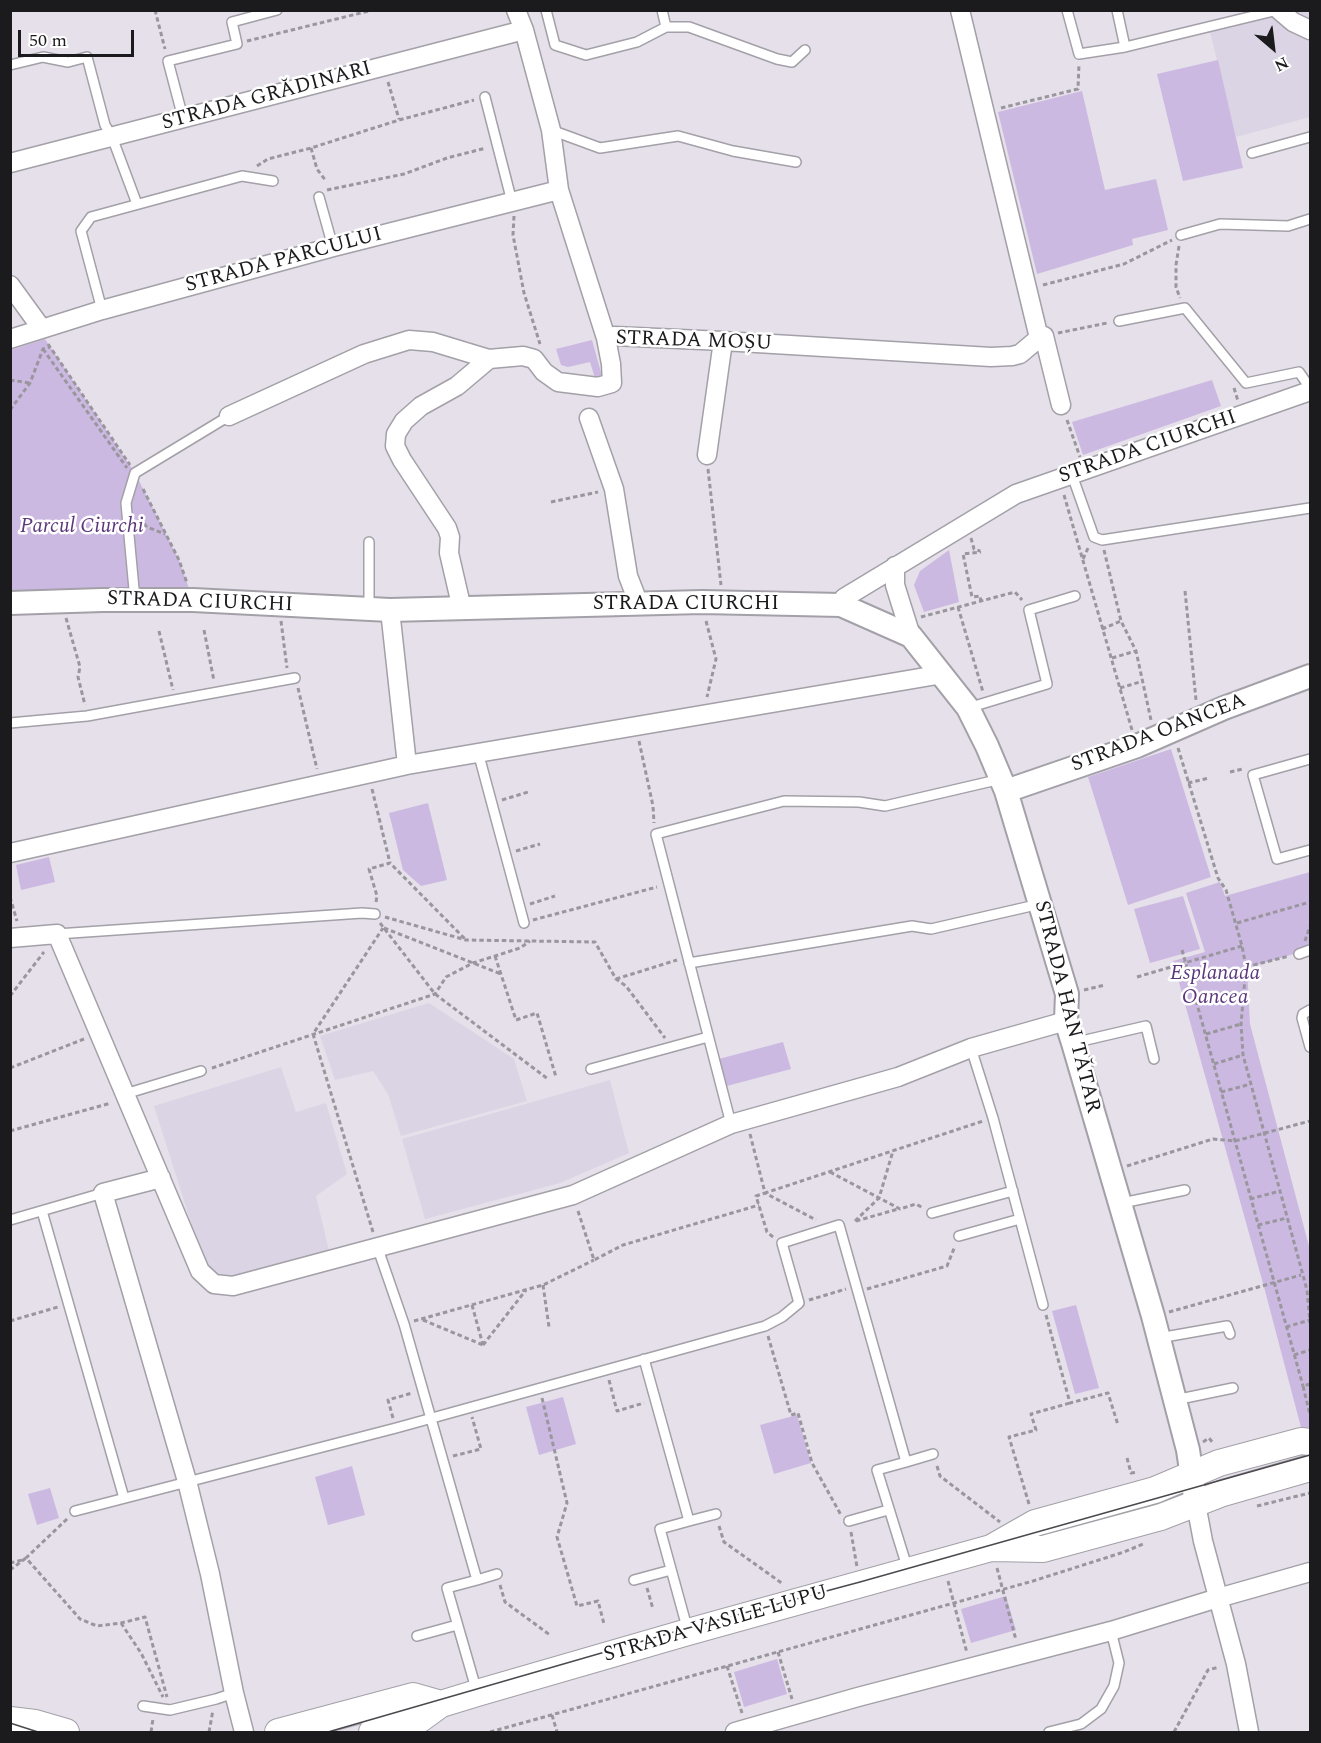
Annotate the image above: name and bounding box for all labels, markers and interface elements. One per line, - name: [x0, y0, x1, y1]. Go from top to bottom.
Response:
- scale bar: [21, 18, 136, 56]
- north arrow: [1243, 18, 1303, 78]
- text: 50 m: [29, 27, 67, 54]
- text: N: [1270, 50, 1293, 78]
- street label: STRADA GRĂDINARI: [160, 57, 374, 137]
- street label: STRADA PARCULUI: [183, 223, 385, 299]
- street label: STRADA MOȘU: [615, 327, 773, 357]
- street label: STRADA CIURCHI: [1056, 406, 1240, 490]
- park label: Parcul Ciurchi: [20, 515, 144, 541]
- street label: STRADA CIURCHI: [106, 587, 294, 619]
- street label: STRADA CIURCHI: [593, 592, 779, 618]
- street label: STRADA OANCEA: [1068, 689, 1250, 779]
- street label: STRADA HAN TĂTAR: [1027, 898, 1105, 1116]
- park label: Esplanada Oancea: [1170, 962, 1260, 1012]
- street label: STRADA VASILE LUPU: [601, 1581, 831, 1669]

